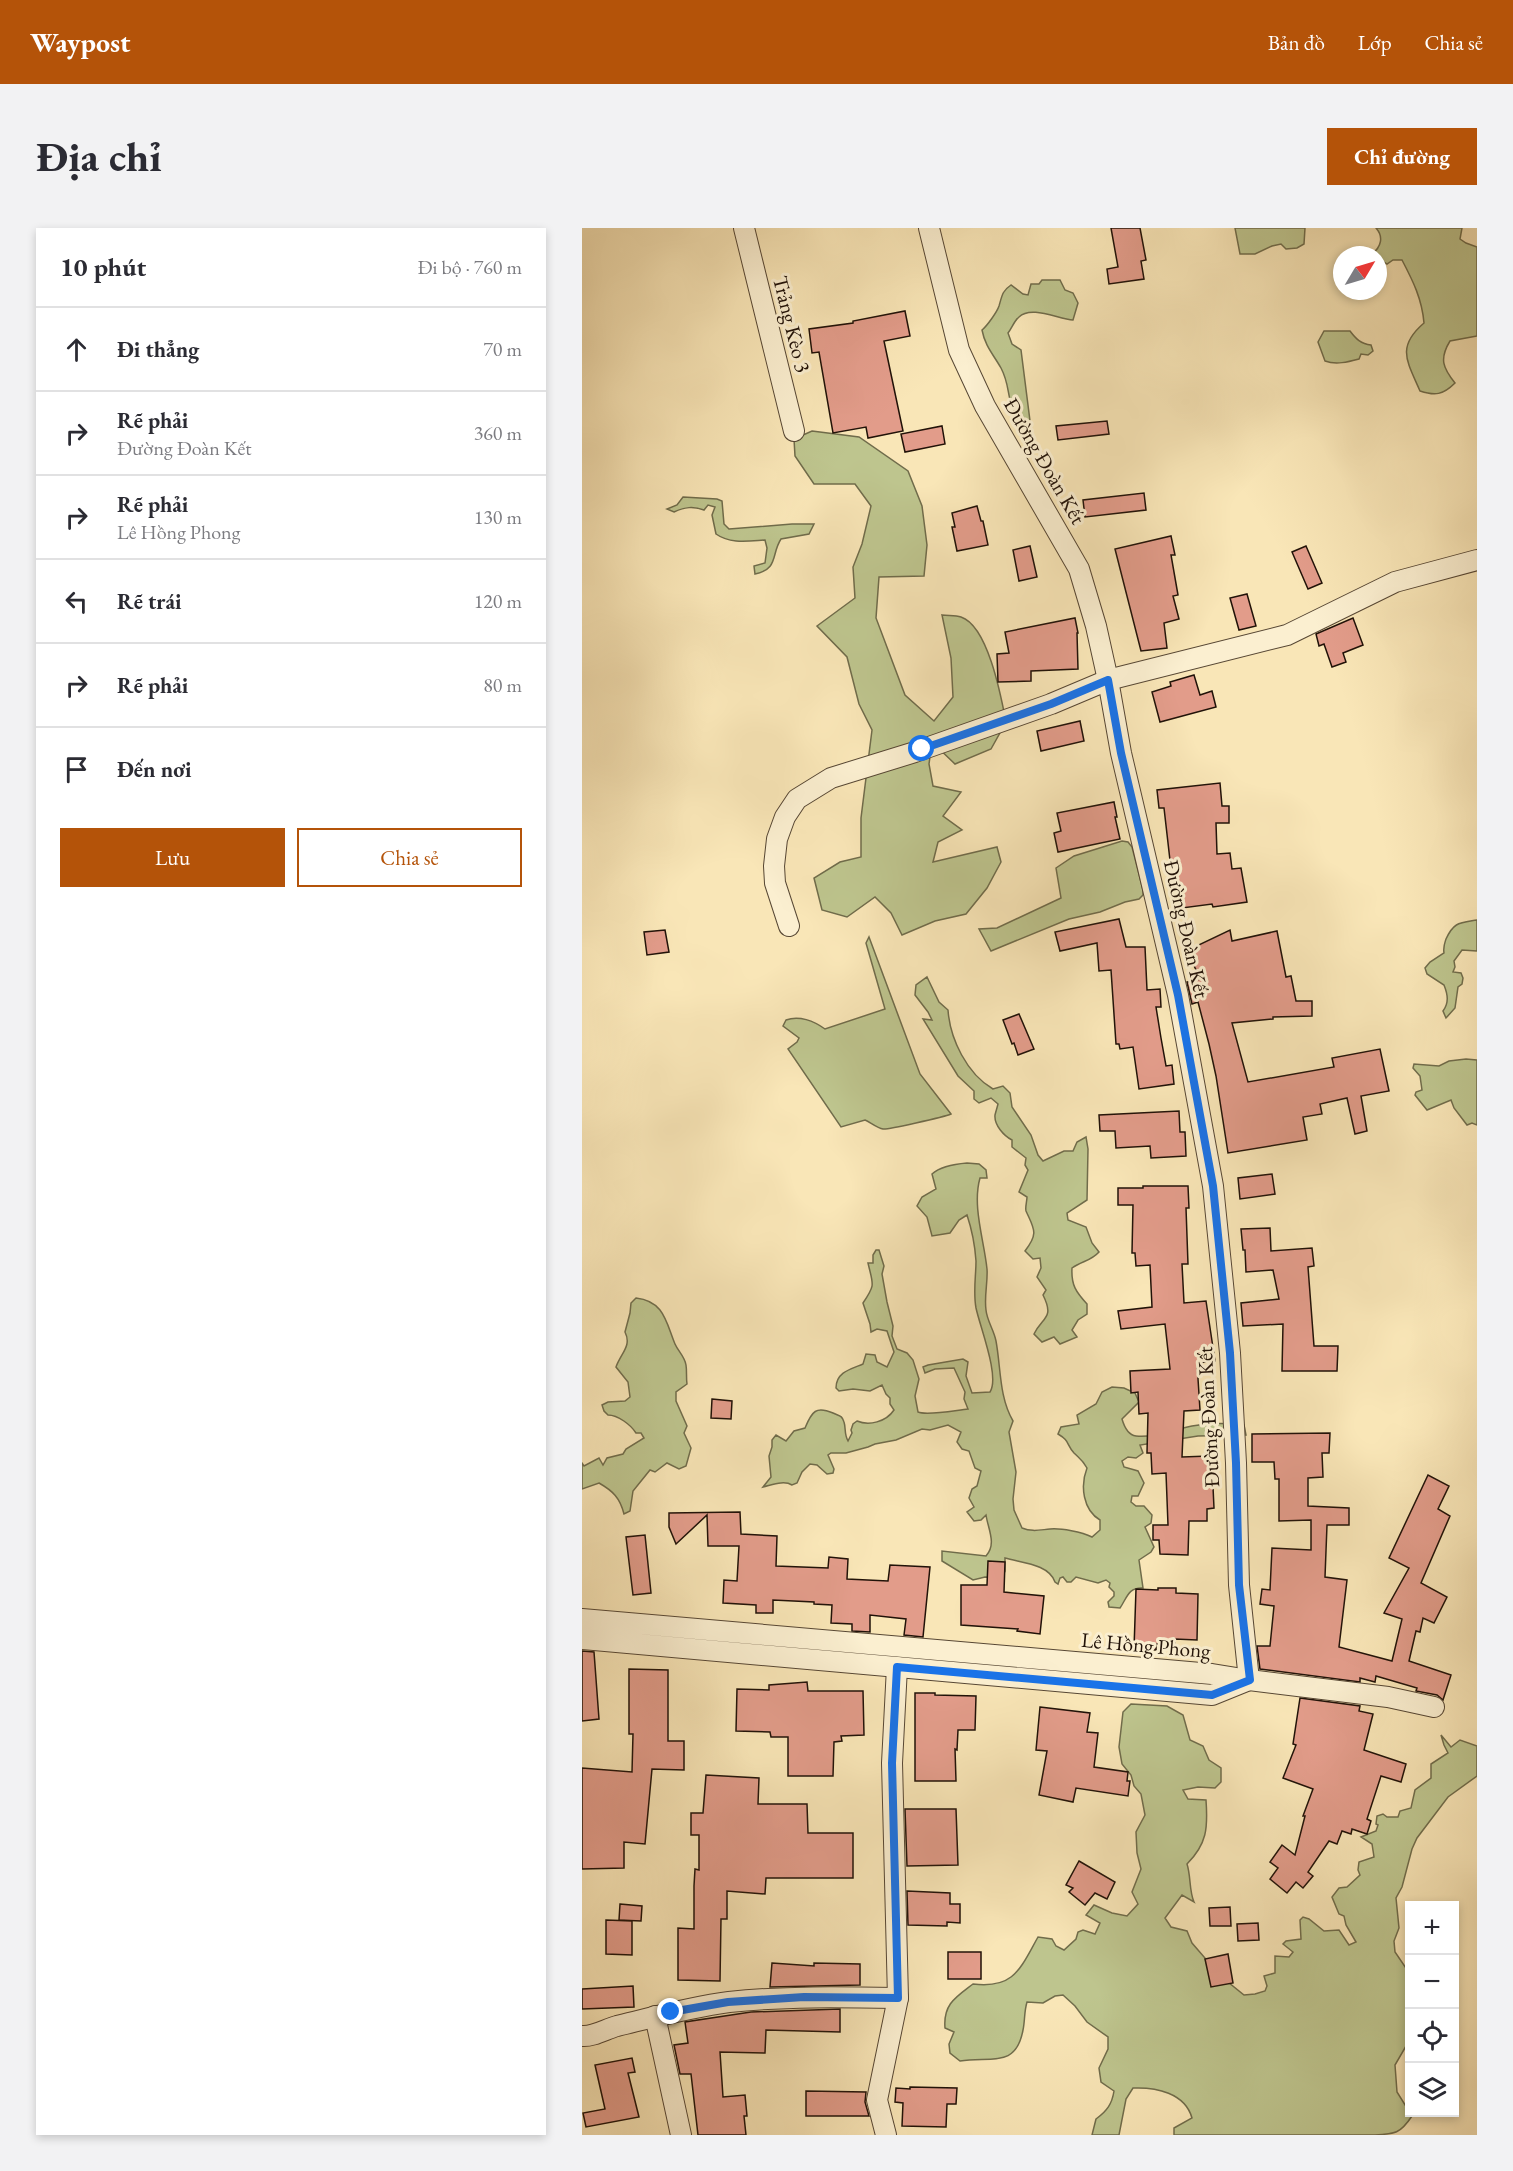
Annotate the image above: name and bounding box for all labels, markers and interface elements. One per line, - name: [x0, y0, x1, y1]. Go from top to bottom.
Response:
- text: Waypost: [30, 24, 131, 60]
- text: Bản đồ: [1268, 29, 1325, 56]
- text: Lớp: [1358, 29, 1392, 56]
- text: Chia sẻ: [1425, 29, 1483, 56]
- button: Chỉ đường: [1327, 128, 1477, 185]
- text: Địa chỉ: [36, 129, 162, 184]
- north arrow: [1333, 246, 1387, 300]
- text: 10 phút: [60, 250, 146, 284]
- text: Đi bộ · 760 m: [417, 254, 522, 280]
- street label: Trảng Kèo 3: [767, 273, 817, 375]
- icon: ahead: [60, 333, 93, 366]
- text: Đi thẳng: [117, 335, 199, 364]
- text: 70 m: [483, 336, 522, 362]
- street label: Đường Đoàn Kết: [998, 393, 1092, 529]
- text: Rẽ phải: [117, 406, 188, 435]
- icon: right: [60, 417, 93, 450]
- text: 360 m: [474, 420, 522, 446]
- text: Đường Đoàn Kết: [117, 435, 252, 461]
- text: Rẽ phải: [117, 490, 188, 519]
- icon: right: [60, 501, 93, 534]
- text: 130 m: [474, 504, 522, 530]
- text: Lê Hồng Phong: [117, 519, 240, 545]
- icon: left: [60, 585, 93, 618]
- text: Rẽ trái: [117, 587, 182, 616]
- text: 120 m: [474, 588, 522, 614]
- icon: right: [60, 669, 93, 702]
- text: Rẽ phải: [117, 671, 188, 700]
- text: 80 m: [483, 672, 522, 698]
- route start: [908, 735, 934, 761]
- icon: arrive: [60, 753, 93, 786]
- text: Đến nơi: [117, 755, 192, 784]
- button: Lưu: [60, 828, 285, 887]
- button: Chia sẻ: [297, 828, 522, 887]
- street label: Đường Đoàn Kết: [1158, 857, 1216, 1001]
- street label: Đường Đoàn Kết: [1191, 1345, 1225, 1488]
- street label: Lê Hồng Phong: [1080, 1626, 1213, 1664]
- map controls: [1405, 1901, 1459, 2117]
- button: +: [1405, 1901, 1459, 1955]
- button: −: [1405, 1955, 1459, 2009]
- route end: [657, 1998, 683, 2024]
- button: locate: [1405, 2009, 1459, 2063]
- button: layers: [1405, 2063, 1459, 2117]

